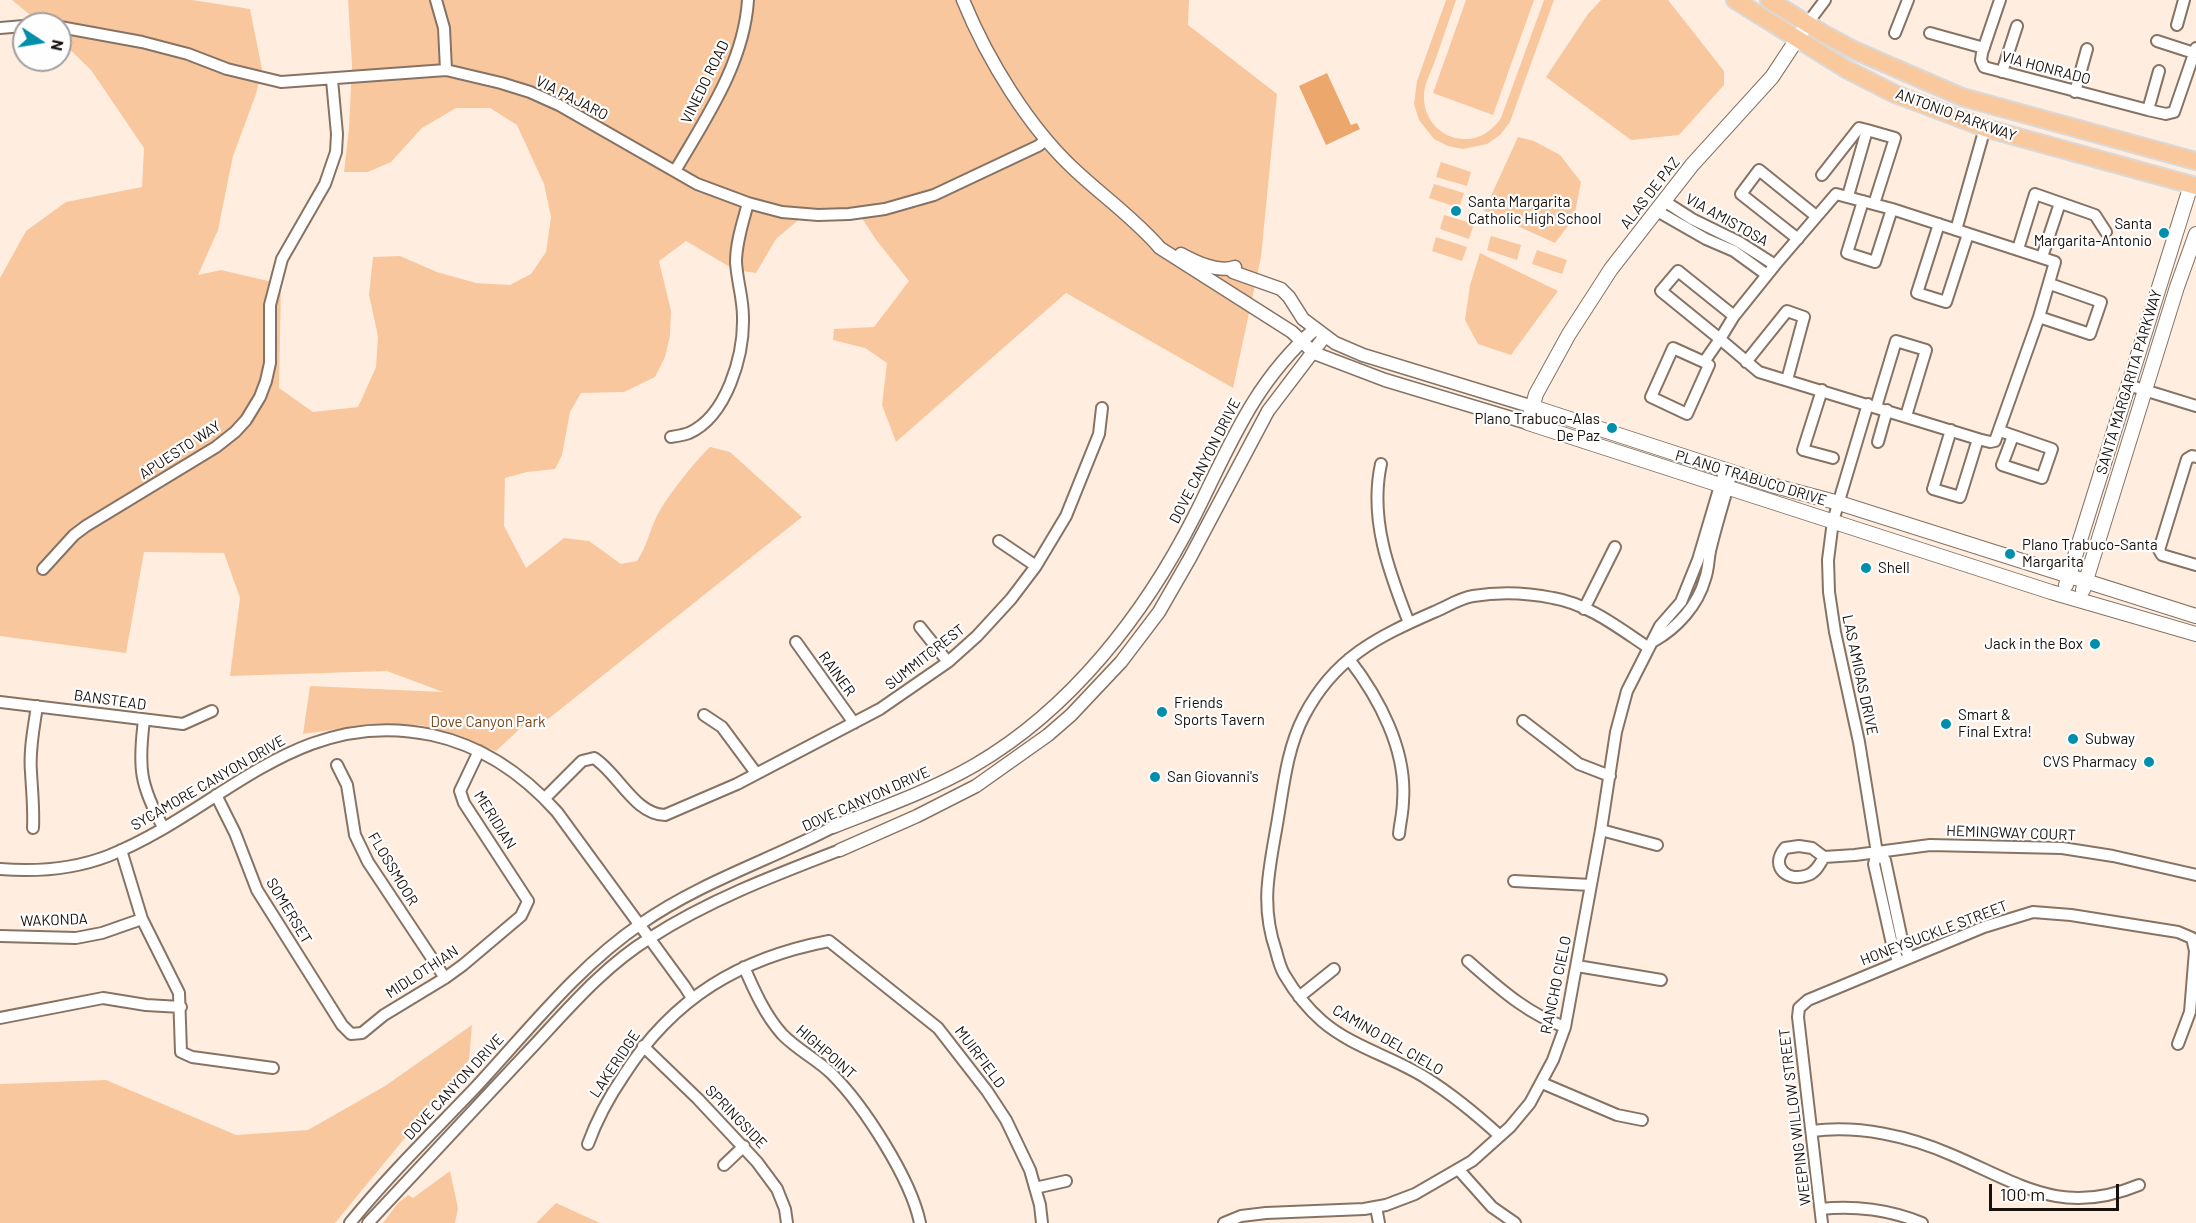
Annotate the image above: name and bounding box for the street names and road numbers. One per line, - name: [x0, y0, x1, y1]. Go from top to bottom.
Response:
- street label: VINEDO ROAD: [677, 38, 733, 126]
- street label: VIA HONRADO: [1999, 47, 2093, 89]
- street label: VIA PAJARO: [533, 72, 611, 124]
- street label: ANTONIO PARKWAY: [1893, 85, 2019, 145]
- street label: ALAS DE PAZ: [1616, 154, 1684, 232]
- street label: VIA AMISTOSA: [1682, 190, 1772, 250]
- street label: SANTA MARGARITA PARKWAY: [2092, 287, 2166, 477]
- street label: DOVE CANYON DRIVE: [1166, 395, 1244, 527]
- street label: APUESTO WAY: [136, 417, 224, 483]
- street label: PLANO TRABUCO DRIVE: [1673, 446, 1829, 510]
- street label: LAS AMIGAS DRIVE: [1838, 613, 1882, 737]
- street label: SUMMITCREST: [882, 620, 968, 694]
- street label: RAINER: [815, 648, 859, 700]
- street label: BANSTEAD: [73, 686, 147, 714]
- street label: SYCAMORE CANYON DRIVE: [128, 731, 288, 835]
- street label: DOVE CANYON DRIVE: [799, 763, 933, 835]
- street label: MERIDIAN: [470, 788, 520, 852]
- street label: HEMINGWAY COURT: [1946, 822, 2076, 844]
- street label: FLOSSMOOR: [364, 829, 422, 909]
- street label: SOMERSET: [262, 875, 316, 947]
- street label: HONEYSUCKLE STREET: [1858, 897, 2010, 969]
- street label: WAKONDA: [20, 910, 88, 930]
- street label: RANCHO CIELO: [1537, 934, 1575, 1036]
- street label: MIDLOTHIAN: [382, 942, 462, 1002]
- street label: CAMINO DEL CIELO: [1329, 1001, 1447, 1079]
- street label: HIGHPOINT: [792, 1021, 860, 1083]
- street label: MUIRFIELD: [951, 1023, 1009, 1091]
- street label: LAKERIDGE: [586, 1027, 644, 1101]
- street label: WEEPING WILLOW STREET: [1775, 1027, 1815, 1207]
- street label: DOVE CANYON DRIVE: [400, 1030, 508, 1144]
- street label: SPRINGSIDE: [701, 1082, 771, 1152]

